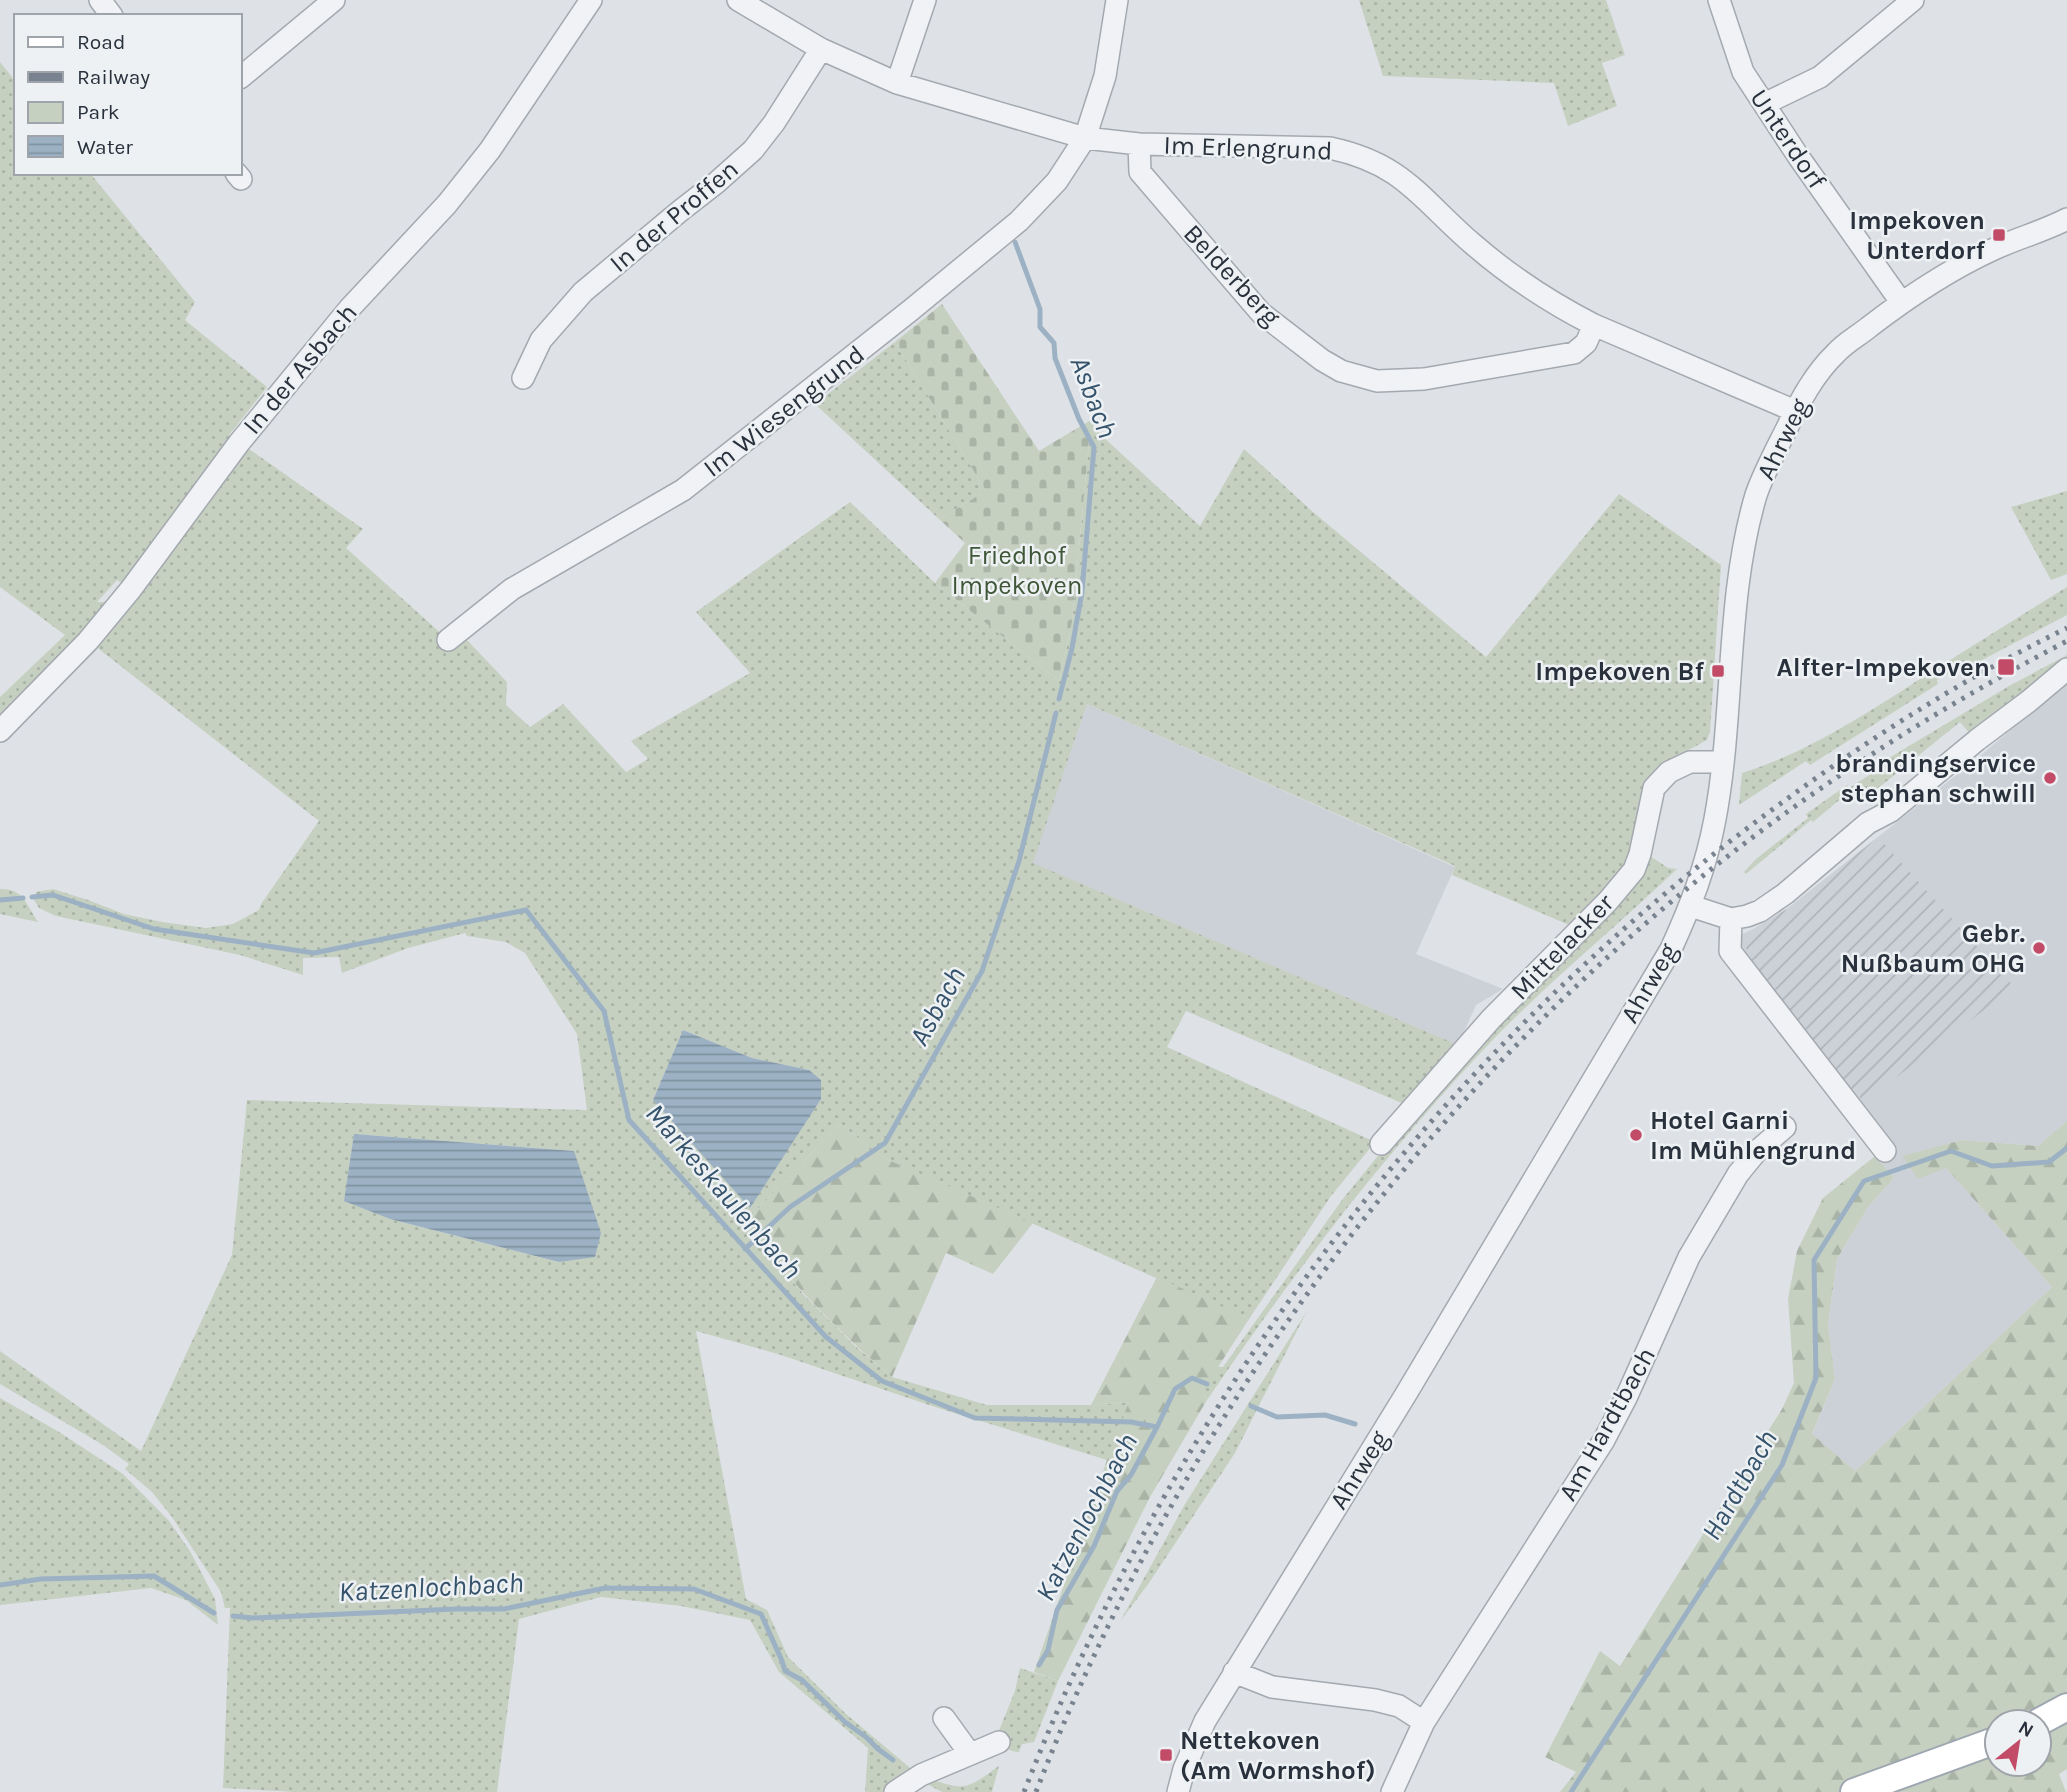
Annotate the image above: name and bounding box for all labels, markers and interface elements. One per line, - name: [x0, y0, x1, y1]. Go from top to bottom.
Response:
- legend: [14, 14, 242, 175]
- text: Road: [77, 30, 125, 54]
- text: Railway: [77, 65, 150, 89]
- street label: Unterdorf: [1744, 83, 1833, 195]
- text: Park: [77, 100, 120, 124]
- street label: Im Erlengrund: [1163, 130, 1333, 166]
- text: Water: [77, 135, 133, 159]
- street label: In der Proffen: [603, 153, 745, 279]
- place label: Impekoven Unterdorf: [1849, 205, 1985, 266]
- street label: Belderberg: [1177, 218, 1287, 332]
- marker: Impekoven Unterdorf: [1991, 227, 2007, 243]
- street label: In der Asbach: [236, 297, 364, 441]
- street label: Im Wiesengrund: [697, 339, 871, 483]
- water label: Asbach: [1063, 352, 1125, 442]
- street label: Ahrweg: [1750, 393, 1816, 485]
- park label: Friedhof Impekoven: [951, 540, 1083, 601]
- place label: Alfter-Impekoven: [1777, 652, 1990, 683]
- place label: Impekoven Bf: [1535, 656, 1704, 687]
- marker: Alfter-Impekoven: [1996, 657, 2016, 677]
- marker: Impekoven Bf: [1710, 663, 1726, 679]
- place label: brandingservice stephan schwill: [1835, 748, 2036, 809]
- marker: brandingservice stephan schwill: [2042, 770, 2058, 786]
- street label: Mittelacker: [1504, 887, 1620, 1006]
- place label: Gebr. Nußbaum OHG: [1841, 918, 2025, 979]
- street label: Ahrweg: [1614, 937, 1684, 1028]
- marker: Gebr. Nußbaum OHG: [2031, 940, 2047, 956]
- water label: Asbach: [902, 961, 972, 1051]
- water label: Markeskaulenbach: [639, 1097, 809, 1285]
- place label: Hotel Garni Im Mühlengrund: [1650, 1105, 1856, 1166]
- marker: Hotel Garni Im Mühlengrund: [1628, 1127, 1644, 1143]
- street label: Am Hardtbach: [1552, 1342, 1662, 1506]
- water label: Hardtbach: [1694, 1424, 1784, 1546]
- street label: Ahrweg: [1323, 1425, 1395, 1515]
- water label: Katzenlochbach: [1028, 1428, 1144, 1606]
- water label: Katzenlochbach: [338, 1566, 524, 1608]
- north arrow: [1983, 1708, 2053, 1778]
- text: N: [2015, 1716, 2037, 1742]
- place label: Nettekoven (Am Wormshof): [1180, 1725, 1376, 1786]
- marker: Nettekoven (Am Wormshof): [1158, 1747, 1174, 1763]

